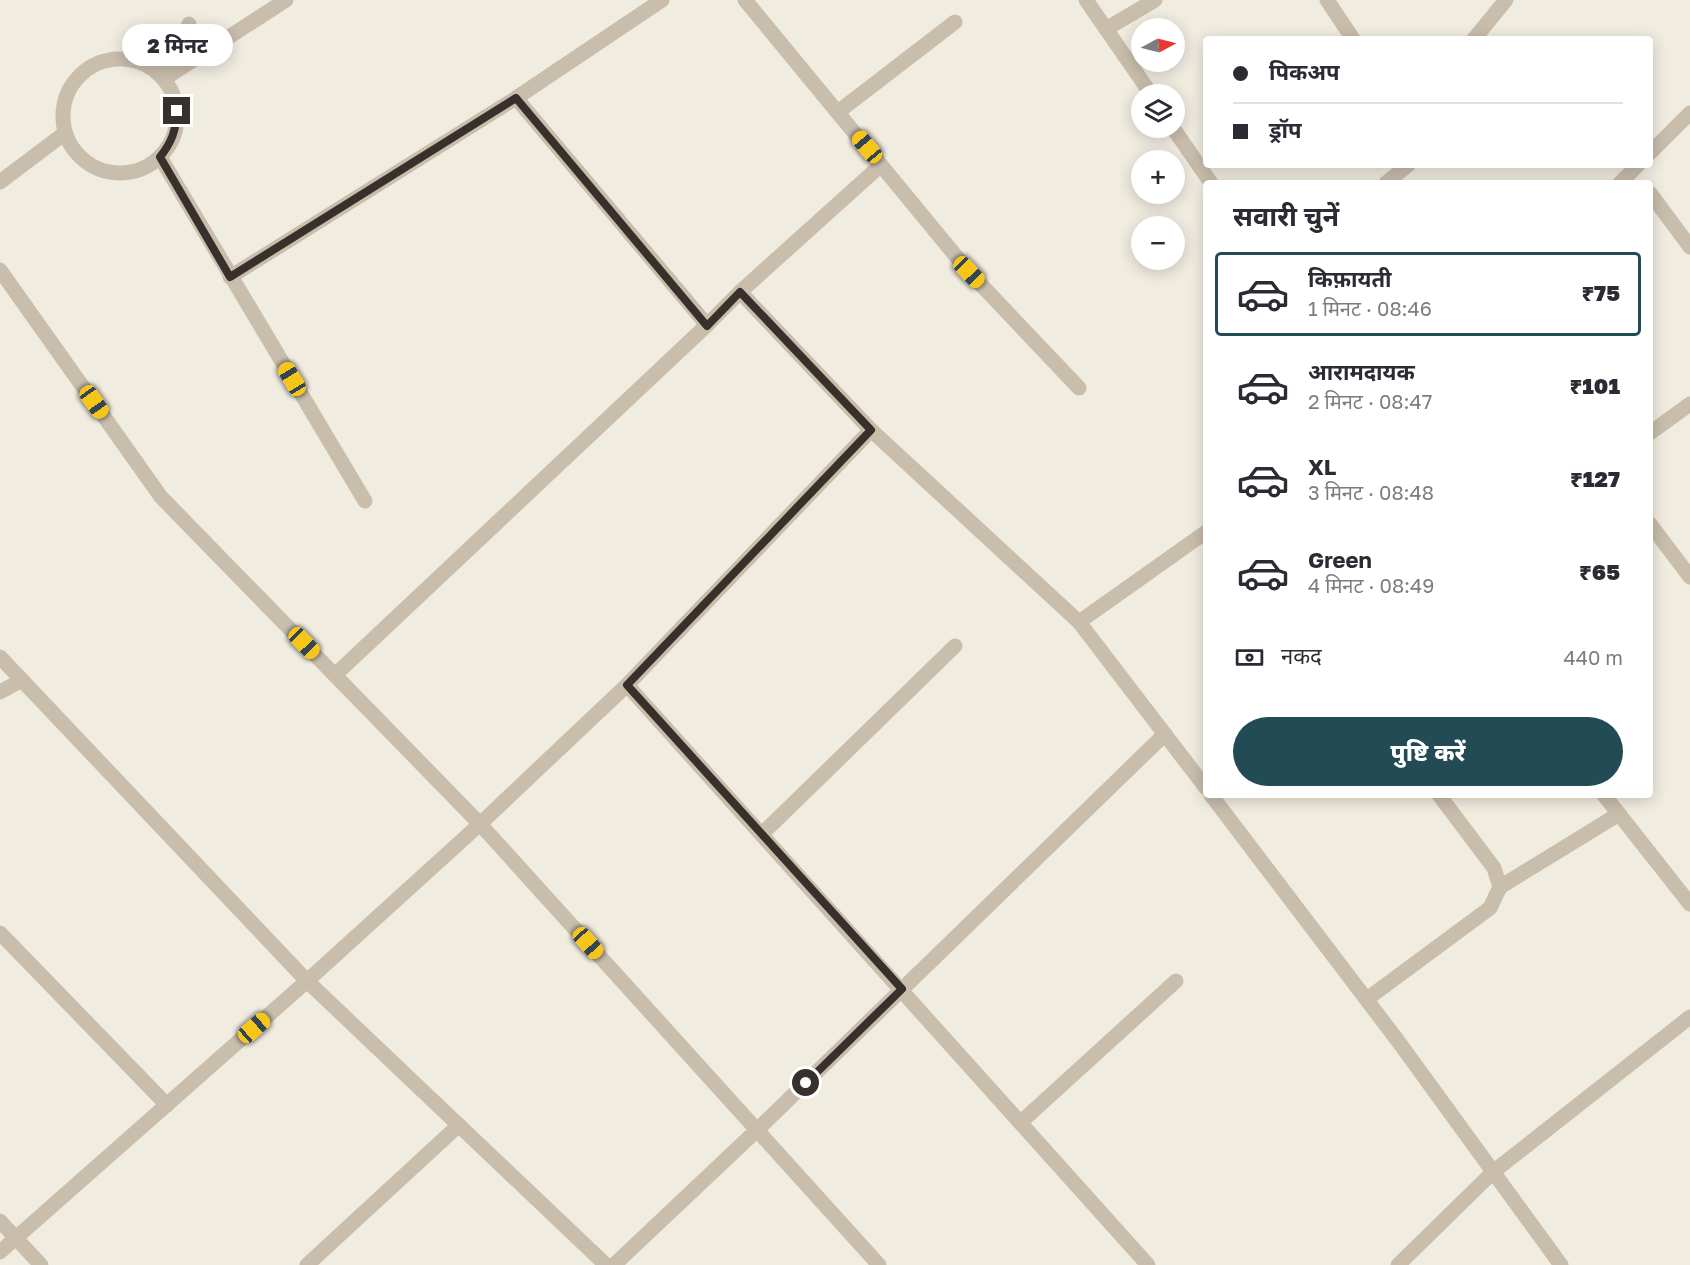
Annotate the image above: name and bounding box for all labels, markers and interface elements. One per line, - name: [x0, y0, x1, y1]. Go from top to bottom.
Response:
- north arrow: [1131, 18, 1185, 72]
- map controls: [1131, 18, 1185, 270]
- callout: 2 मिनट: [122, 24, 232, 66]
- text: 2 मिनट: [147, 33, 208, 57]
- text: पिकअप: [1269, 58, 1340, 85]
- button: layers: [1131, 84, 1185, 138]
- route end: [163, 97, 190, 124]
- text: ड्रॉप: [1269, 116, 1302, 143]
- car: [849, 127, 885, 167]
- button: +: [1131, 150, 1185, 204]
- text: सवारी चुनें: [1233, 200, 1339, 232]
- button: −: [1131, 216, 1185, 270]
- car: [950, 253, 988, 291]
- text: किफ़ायती: [1308, 265, 1392, 292]
- icon: car: [1236, 267, 1290, 321]
- text: ₹75: [1581, 279, 1620, 306]
- text: 1 मिनट · 08:46: [1308, 296, 1432, 320]
- text: आरामदायक: [1308, 358, 1415, 385]
- car: [275, 359, 309, 399]
- icon: car: [1236, 360, 1290, 414]
- text: ₹101: [1570, 372, 1620, 399]
- car: [76, 382, 112, 422]
- text: 2 मिनट · 08:47: [1308, 389, 1432, 413]
- icon: car: [1236, 453, 1290, 507]
- text: XL: [1308, 453, 1336, 480]
- text: ₹127: [1570, 465, 1620, 492]
- text: 3 मिनट · 08:48: [1308, 480, 1434, 504]
- icon: car: [1236, 546, 1290, 600]
- text: Green: [1308, 546, 1372, 573]
- text: ₹65: [1579, 558, 1620, 585]
- text: 4 मिनट · 08:49: [1308, 573, 1434, 597]
- car: [285, 624, 323, 662]
- icon: cash: [1233, 641, 1266, 674]
- text: नकद: [1281, 642, 1322, 669]
- text: 440 m: [1564, 645, 1623, 669]
- button: पुष्टि करें: [1233, 717, 1623, 786]
- car: [569, 924, 607, 962]
- car: [235, 1009, 273, 1047]
- route start: [792, 1069, 819, 1096]

